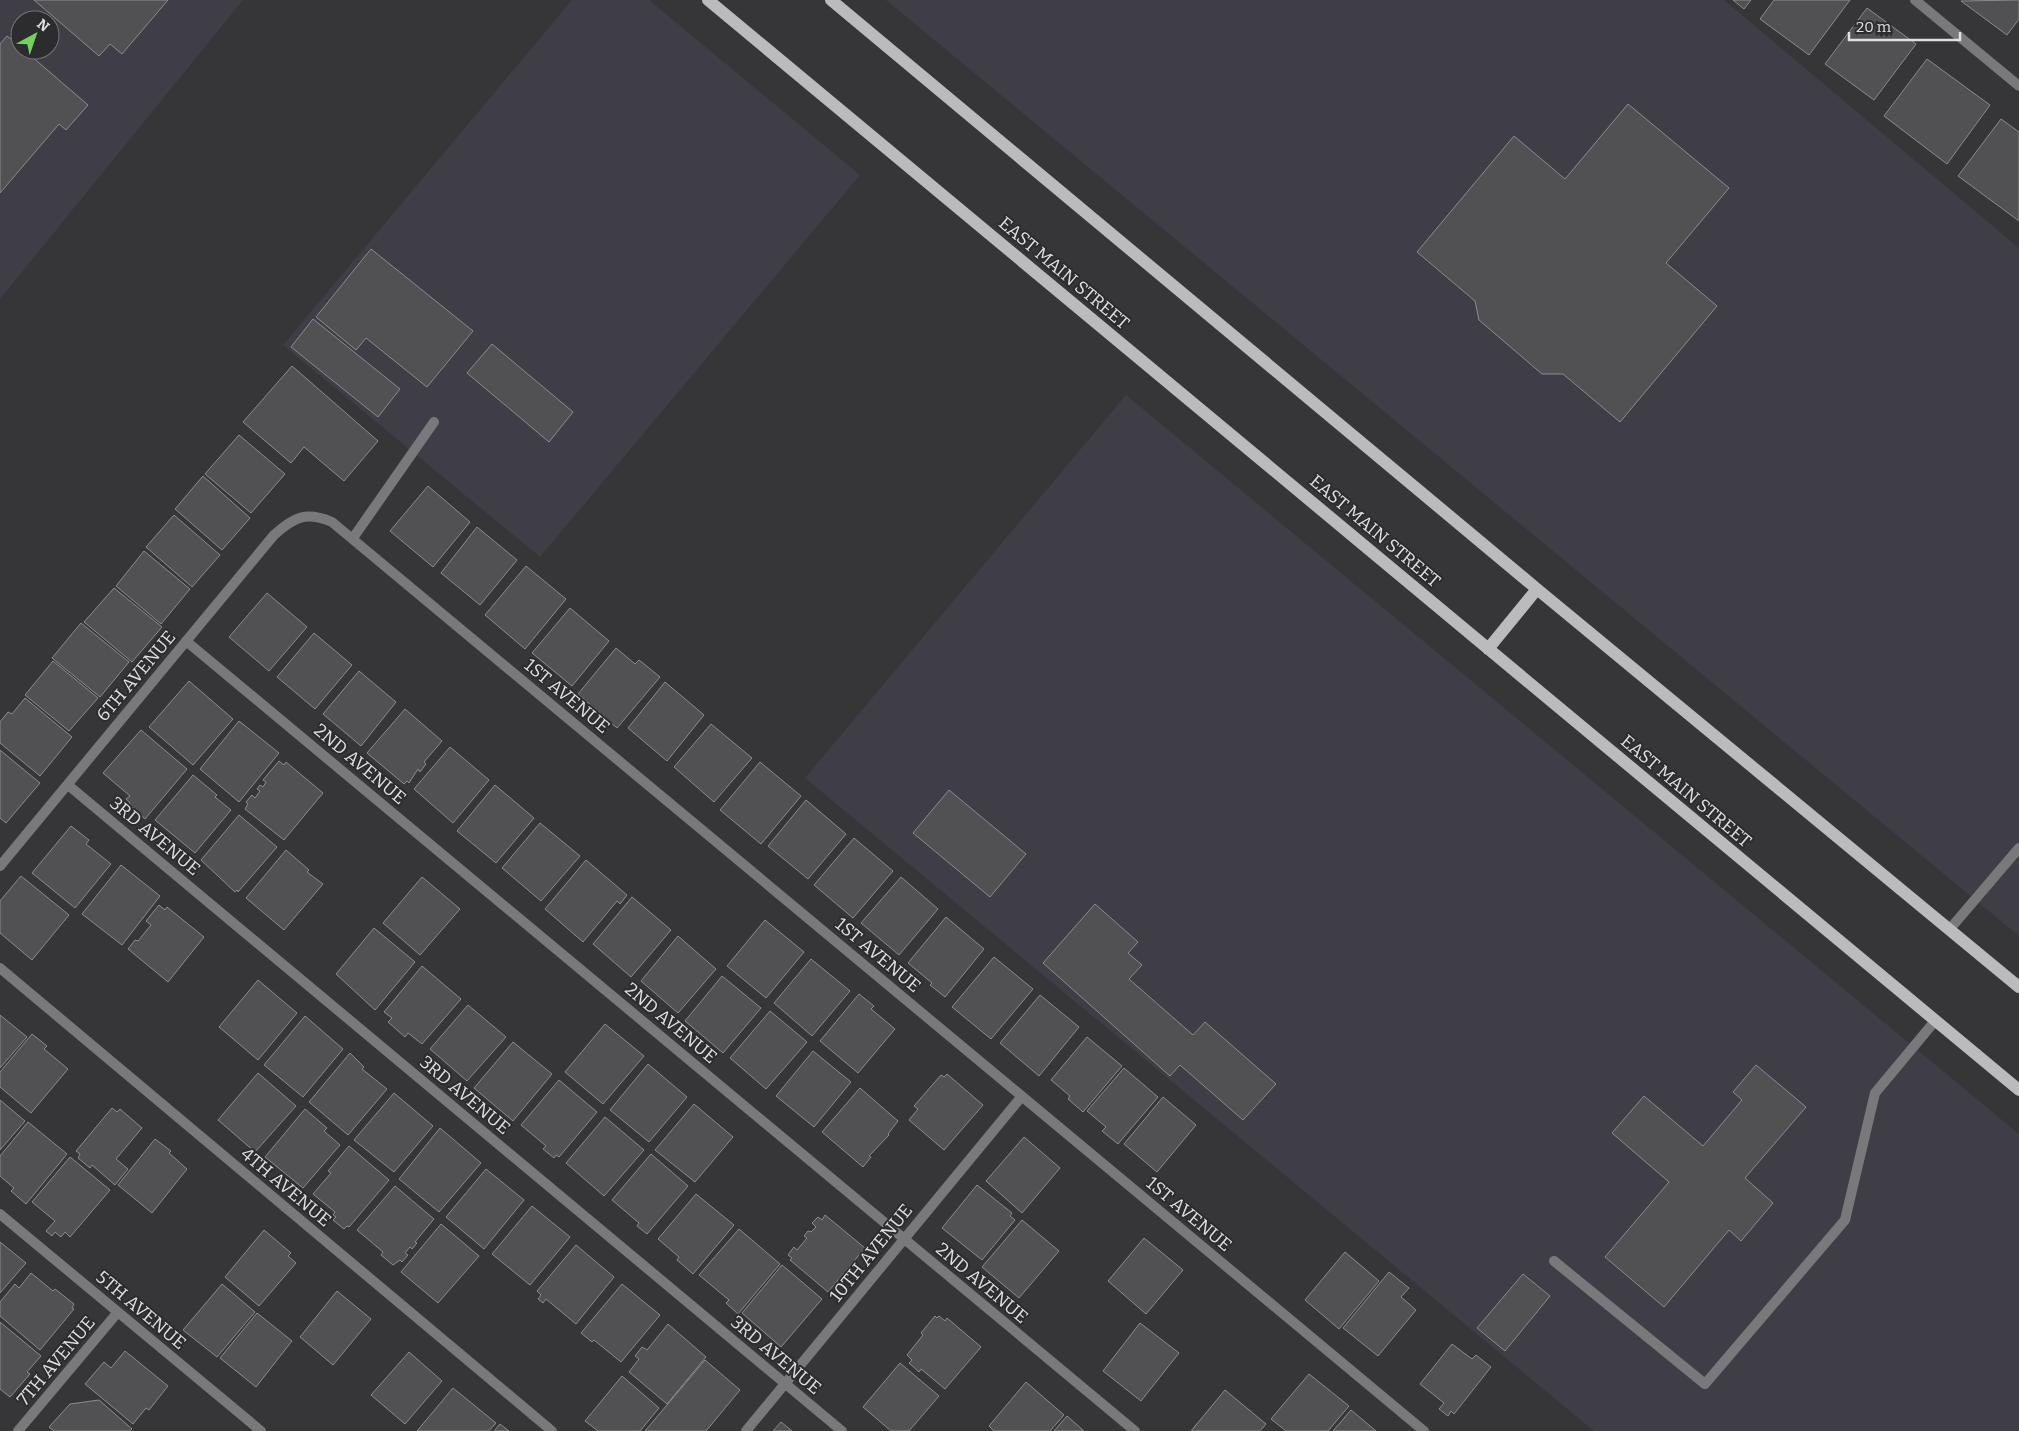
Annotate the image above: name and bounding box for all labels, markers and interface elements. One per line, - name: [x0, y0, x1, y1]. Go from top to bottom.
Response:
- north arrow: [10, 10, 60, 60]
- scale bar: [1849, 10, 1960, 42]
- text: N: [33, 15, 53, 36]
- text: 20 m: [1856, 18, 1892, 36]
- street label: EAST MAIN STREET: [994, 212, 1134, 334]
- street label: EAST MAIN STREET: [1305, 470, 1445, 592]
- street label: 6TH AVENUE: [92, 626, 180, 726]
- street label: 1ST AVENUE: [520, 654, 614, 738]
- street label: 2ND AVENUE: [309, 719, 411, 809]
- street label: EAST MAIN STREET: [1616, 730, 1756, 852]
- street label: 3RD AVENUE: [105, 792, 205, 880]
- street label: 1ST AVENUE: [831, 913, 925, 997]
- street label: 2ND AVENUE: [620, 978, 722, 1068]
- street label: 3RD AVENUE: [415, 1051, 515, 1139]
- street label: 4TH AVENUE: [236, 1143, 336, 1231]
- street label: 1ST AVENUE: [1142, 1172, 1236, 1256]
- street label: 10TH AVENUE: [825, 1199, 917, 1307]
- street label: 2ND AVENUE: [931, 1238, 1033, 1328]
- street label: 5TH AVENUE: [92, 1266, 190, 1354]
- street label: 3RD AVENUE: [726, 1311, 826, 1399]
- street label: 7TH AVENUE: [12, 1312, 100, 1410]

